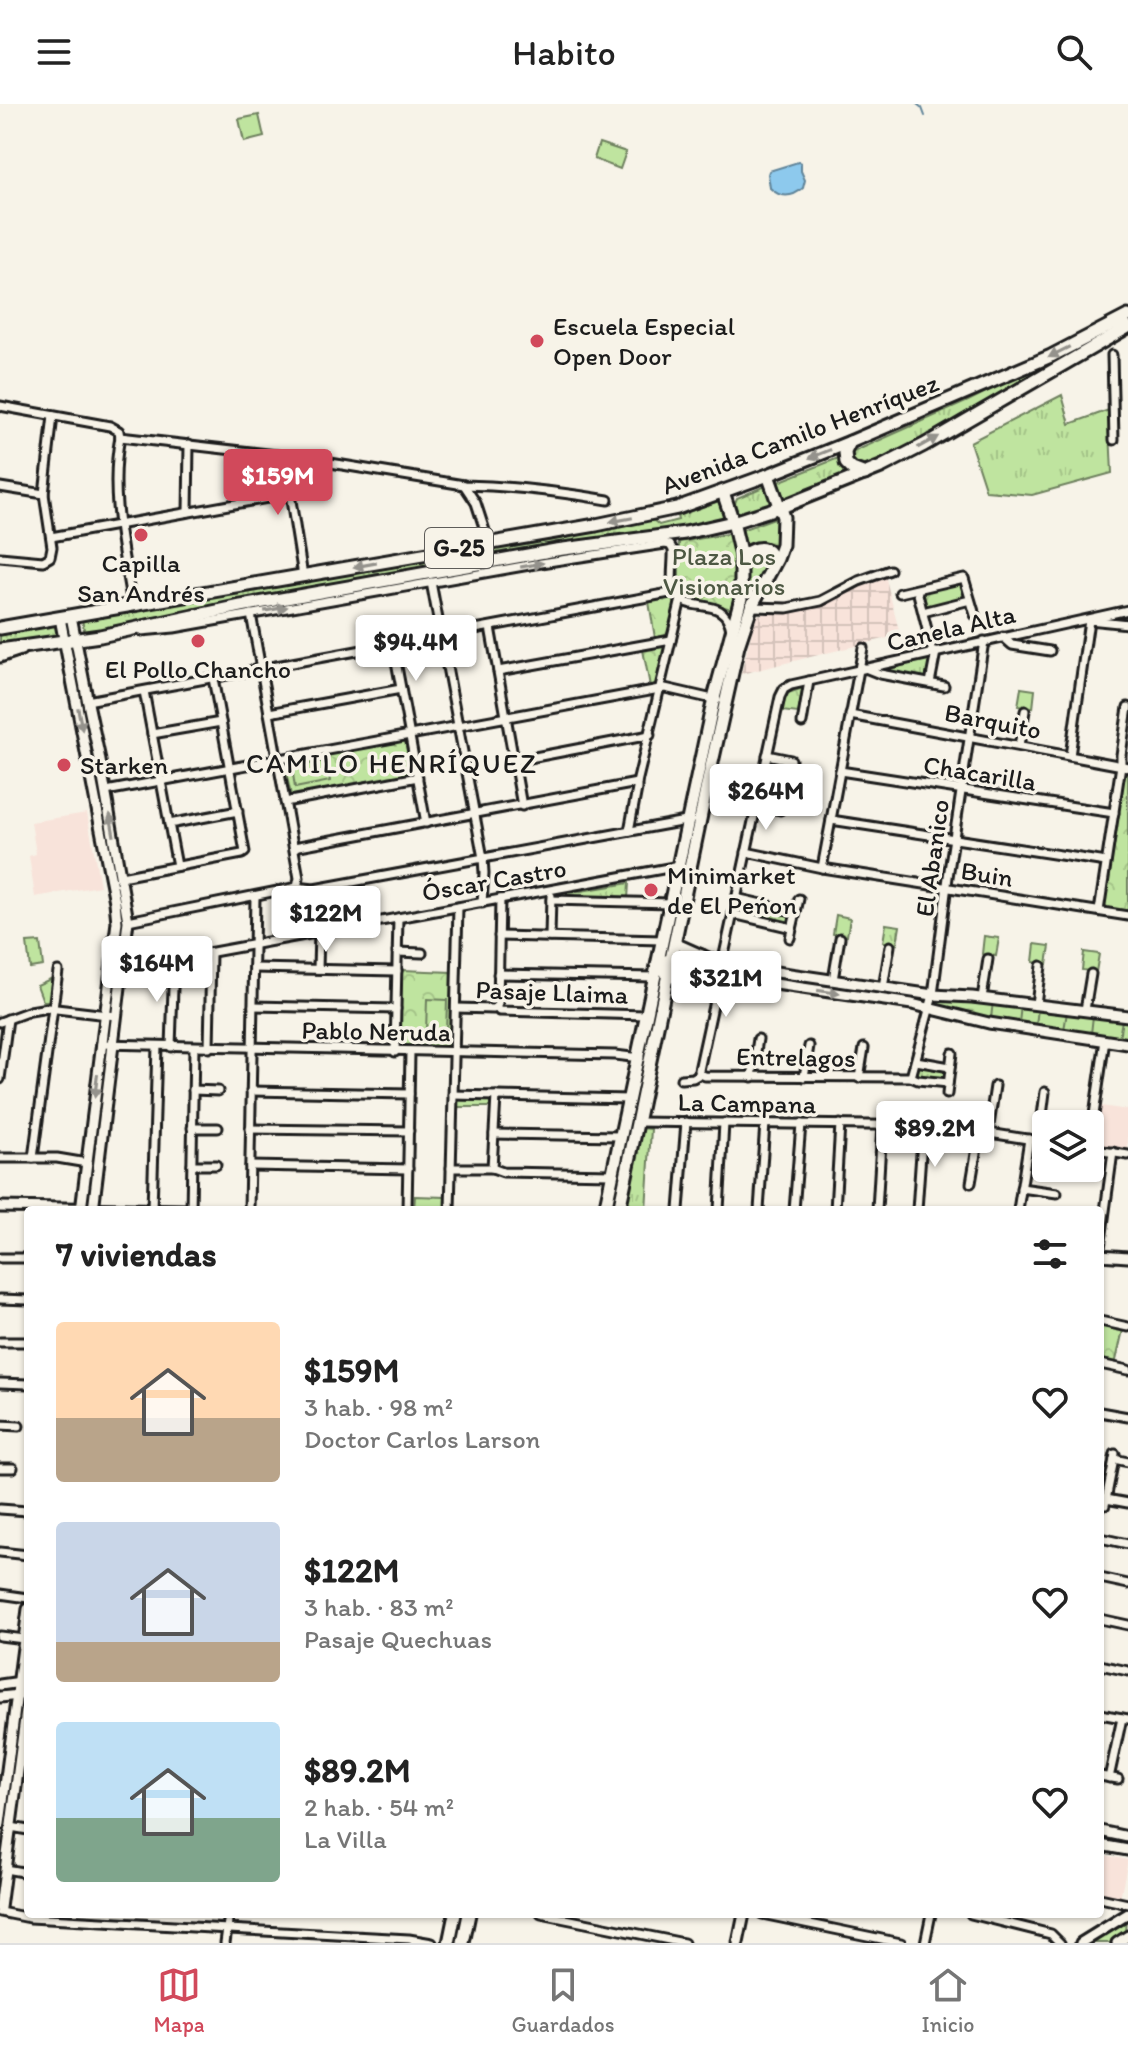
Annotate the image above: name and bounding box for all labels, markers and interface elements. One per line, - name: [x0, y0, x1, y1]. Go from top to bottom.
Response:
- icon: menu: [32, 30, 76, 74]
- icon: search: [1052, 30, 1096, 74]
- text: Habito: [512, 31, 616, 74]
- place label: Escuela Especial Open Door: [553, 310, 735, 372]
- marker: Escuela Especial Open Door: [528, 332, 546, 350]
- one-way arrow: [1047, 345, 1070, 358]
- street label: Avenida Camilo Henríquez: [657, 366, 943, 502]
- one-way arrow: [917, 435, 940, 449]
- one-way arrow: [808, 448, 832, 461]
- pin: $159M: [222, 449, 334, 517]
- text: $159M: [242, 459, 314, 491]
- one-way arrow: [609, 515, 634, 527]
- marker: Capilla San Andrés: [132, 526, 150, 544]
- road number: G-25: [425, 528, 493, 568]
- park label: Plaza Los Visionarios: [663, 540, 785, 602]
- place label: Capilla San Andrés: [77, 547, 205, 609]
- one-way arrow: [520, 558, 545, 570]
- one-way arrow: [352, 559, 377, 571]
- street label: Canela Alta: [883, 598, 1019, 658]
- one-way arrow: [264, 603, 289, 615]
- pin: $94.4M: [351, 615, 481, 683]
- text: $94.4M: [374, 625, 458, 657]
- marker: El Pollo Chancho: [189, 632, 207, 650]
- place label: El Pollo Chancho: [105, 653, 291, 685]
- street label: Barquito: [942, 696, 1044, 746]
- one-way arrow: [74, 707, 86, 732]
- district label: CAMILO HENRÍQUEZ: [246, 746, 538, 780]
- street label: Chacarilla: [921, 748, 1039, 798]
- place label: Starken: [80, 749, 169, 781]
- marker: Starken: [55, 756, 73, 774]
- pin: $264M: [710, 764, 822, 832]
- text: $264M: [728, 774, 804, 806]
- street label: El Abanico: [908, 797, 956, 919]
- one-way arrow: [105, 813, 118, 838]
- street label: Óscar Castro: [419, 852, 569, 908]
- street label: Buin: [959, 854, 1016, 894]
- place label: Minimarket de El Peńon: [667, 859, 797, 921]
- marker: Minimarket de El Peńon: [642, 881, 660, 899]
- pin: $122M: [270, 886, 382, 954]
- text: $122M: [289, 896, 363, 928]
- pin: $164M: [101, 936, 213, 1004]
- text: $164M: [119, 946, 195, 978]
- pin: $321M: [670, 951, 782, 1019]
- text: $321M: [689, 961, 763, 993]
- street label: Pasaje Llaima: [475, 973, 629, 1011]
- one-way arrow: [817, 986, 842, 999]
- street label: Pablo Neruda: [301, 1014, 451, 1048]
- street label: Entrelagos: [736, 1040, 856, 1074]
- one-way arrow: [90, 1074, 103, 1099]
- street label: La Campana: [677, 1086, 817, 1120]
- pin: $89.2M: [870, 1101, 1000, 1169]
- map controls: [1032, 1110, 1104, 1182]
- button: layers: [1032, 1110, 1104, 1182]
- text: $89.2M: [894, 1111, 976, 1143]
- icon: filters: [1028, 1232, 1072, 1276]
- text: 7 viviendas: [56, 1234, 217, 1275]
- text: $159M: [304, 1350, 399, 1391]
- icon: home: [120, 1354, 216, 1450]
- icon: heart: [1028, 1380, 1072, 1424]
- text: 3 hab. · 98 m²: [304, 1391, 453, 1423]
- text: Doctor Carlos Larson: [304, 1423, 540, 1455]
- text: $122M: [304, 1550, 400, 1591]
- icon: home: [120, 1554, 216, 1650]
- icon: heart: [1028, 1580, 1072, 1624]
- text: 3 hab. · 83 m²: [304, 1591, 454, 1623]
- text: Pasaje Quechuas: [304, 1623, 492, 1655]
- text: $89.2M: [304, 1750, 411, 1791]
- icon: home: [120, 1754, 216, 1850]
- icon: heart: [1028, 1780, 1072, 1824]
- text: 2 hab. · 54 m²: [304, 1791, 454, 1823]
- text: La Villa: [304, 1823, 387, 1855]
- tab: Mapa: [153, 1963, 205, 2038]
- tab: Guardados: [511, 1963, 615, 2038]
- tab: Inicio: [921, 1963, 975, 2038]

